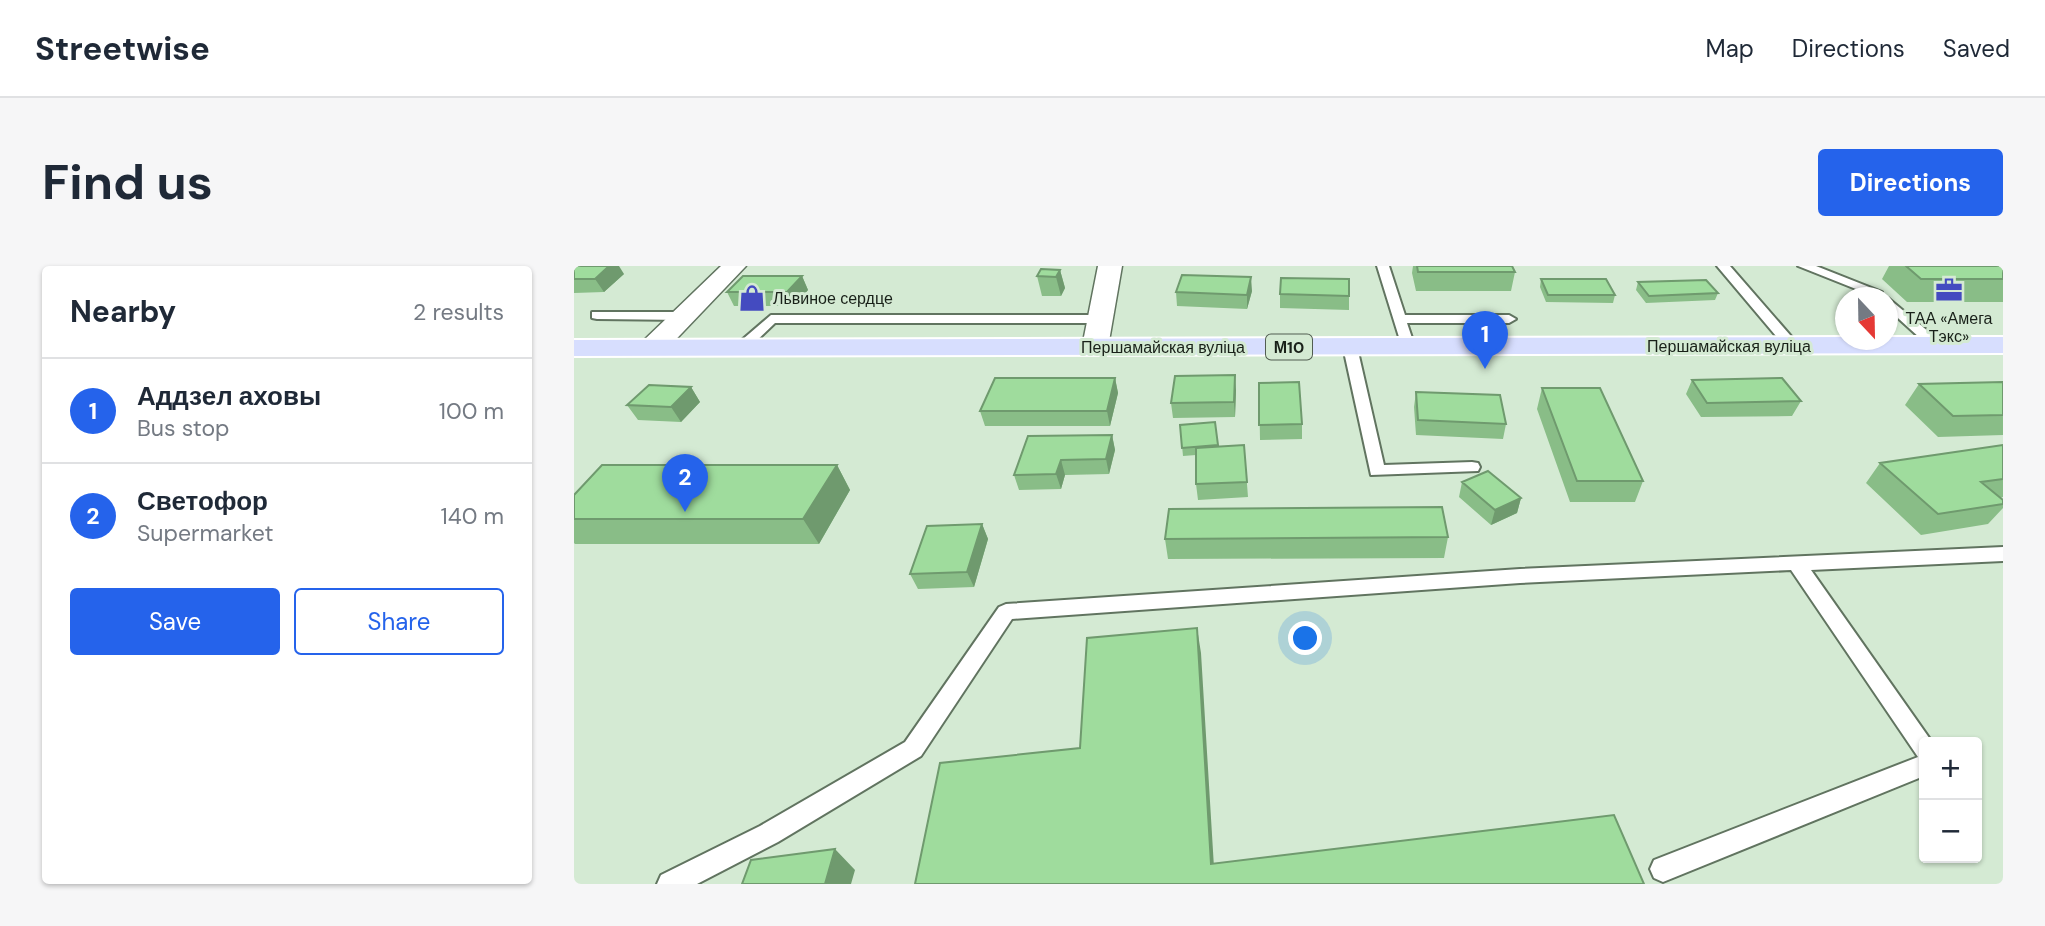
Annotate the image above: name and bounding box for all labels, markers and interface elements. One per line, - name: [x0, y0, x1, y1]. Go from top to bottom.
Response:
- text: Streetwise: [35, 27, 210, 70]
- text: Map: [1706, 33, 1754, 64]
- text: Directions: [1792, 33, 1905, 64]
- text: Saved: [1943, 33, 2010, 64]
- button: Directions: [1818, 149, 2003, 216]
- text: Find us: [42, 150, 213, 214]
- office icon: ТАА «Амега Тэкс»: [1934, 275, 1964, 305]
- shop icon: Львиное сердце: [737, 283, 767, 313]
- north arrow: [1835, 287, 1898, 350]
- place label: Львиное сердце: [773, 288, 893, 309]
- text: Nearby: [70, 292, 176, 331]
- text: 2 results: [413, 297, 504, 327]
- place label: ТАА «Амега Тэкс»: [1905, 308, 1993, 347]
- pin: 1: [1462, 311, 1508, 369]
- road number: М10: [1266, 334, 1312, 360]
- street label: Першамайская вуліца: [1647, 336, 1811, 357]
- street label: Першамайская вуліца: [1081, 337, 1245, 358]
- text: Аддзел аховы: [137, 379, 321, 413]
- text: 1: [89, 396, 97, 426]
- text: 100 m: [439, 396, 504, 426]
- text: Bus stop: [137, 413, 229, 443]
- pin: 2: [662, 454, 708, 512]
- text: Светофор: [137, 484, 268, 518]
- text: 2: [86, 501, 100, 531]
- text: 140 m: [441, 501, 504, 531]
- text: Supermarket: [137, 518, 273, 548]
- button: Save: [70, 588, 280, 655]
- button: Share: [294, 588, 504, 655]
- your location: [1288, 621, 1322, 655]
- map controls: [1919, 737, 1982, 863]
- button: +: [1919, 737, 1982, 800]
- button: −: [1919, 800, 1982, 863]

